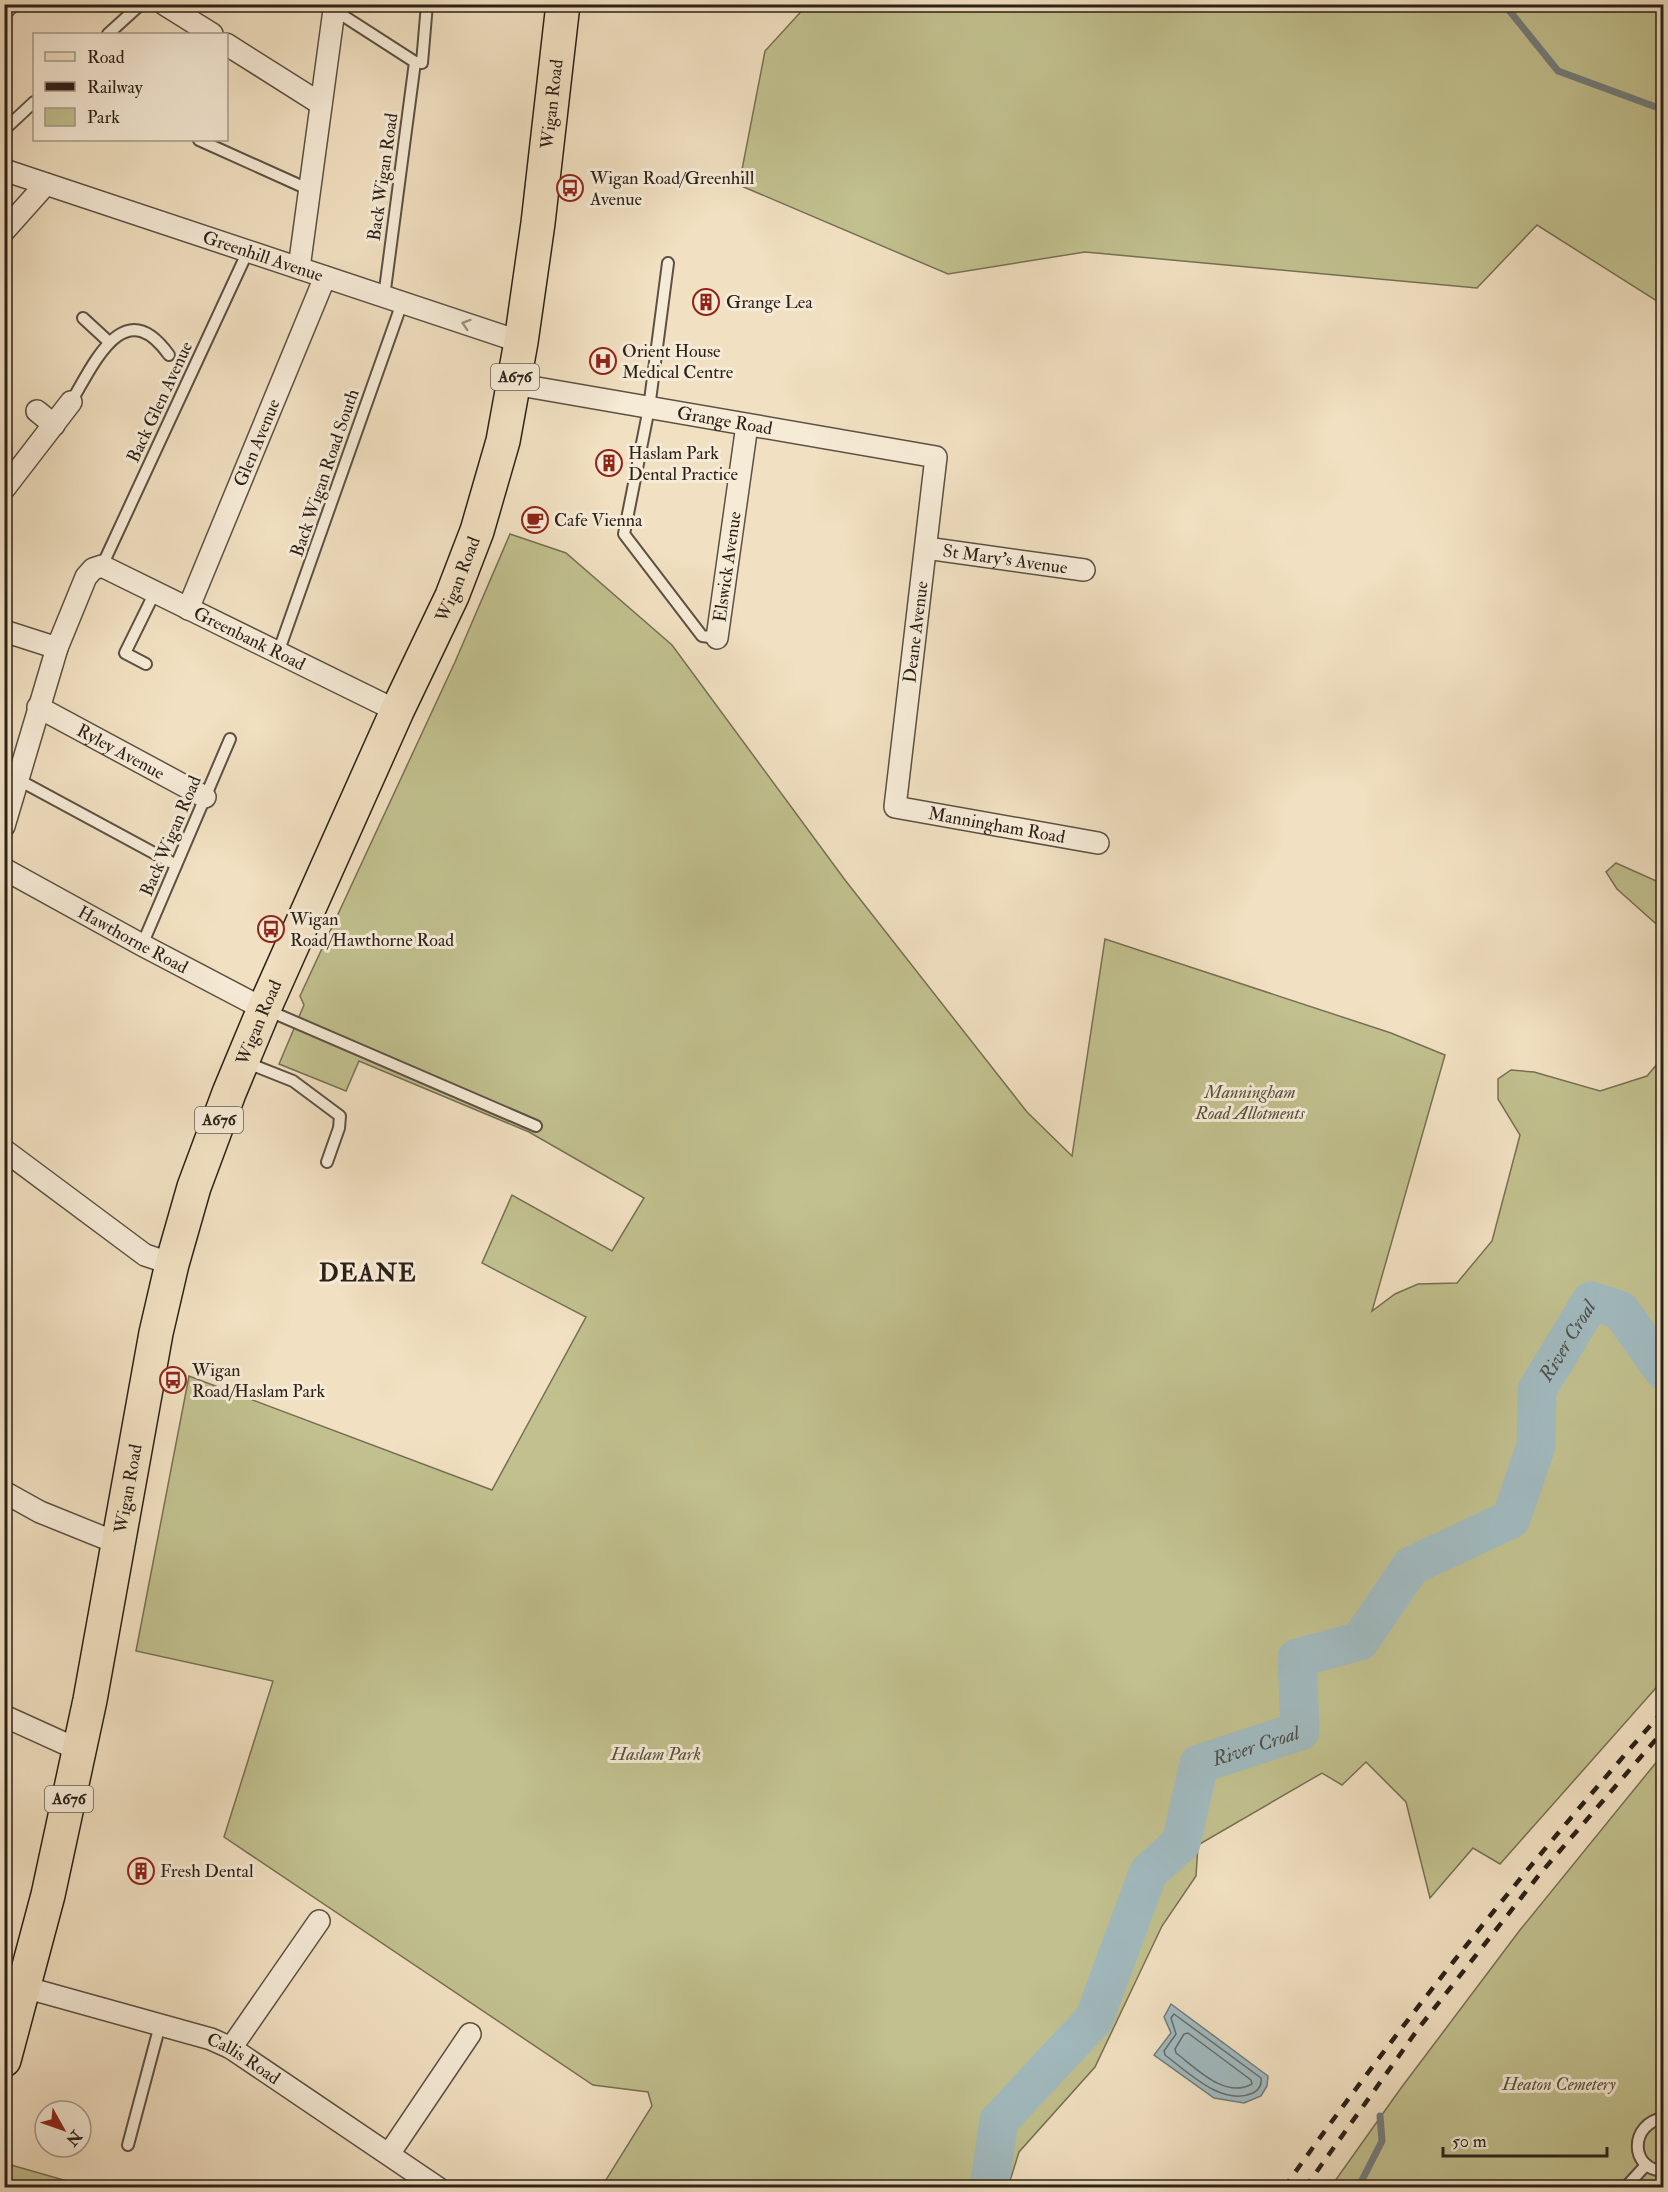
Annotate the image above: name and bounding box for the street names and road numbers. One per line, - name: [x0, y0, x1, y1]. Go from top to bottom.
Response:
- street label: Wigan Road: [535, 58, 568, 151]
- street label: Back Wigan Road: [363, 111, 403, 242]
- street label: Greenhill Avenue: [200, 225, 327, 287]
- street label: Back Glen Avenue: [122, 337, 198, 466]
- road number: A676: [491, 364, 539, 390]
- street label: Back Wigan Road South: [285, 386, 365, 560]
- street label: Glen Avenue: [228, 395, 285, 490]
- street label: Grange Road: [675, 401, 774, 440]
- street label: Elswick Avenue: [708, 509, 746, 623]
- street label: Wigan Road: [429, 533, 485, 626]
- street label: St Mary's Avenue: [941, 539, 1070, 579]
- street label: Deane Avenue: [898, 579, 934, 684]
- street label: Greenbank Road: [190, 601, 309, 676]
- street label: Ryley Avenue: [73, 719, 169, 785]
- street label: Back Wigan Road: [135, 772, 207, 900]
- street label: Manningham Road: [927, 802, 1067, 848]
- street label: Hawthorne Road: [74, 900, 192, 979]
- street label: Wigan Road: [230, 976, 287, 1069]
- road number: A676: [195, 1107, 243, 1133]
- street label: Wigan Road: [109, 1442, 147, 1536]
- road number: A676: [45, 1786, 93, 1812]
- street label: Callis Road: [203, 2027, 285, 2090]

